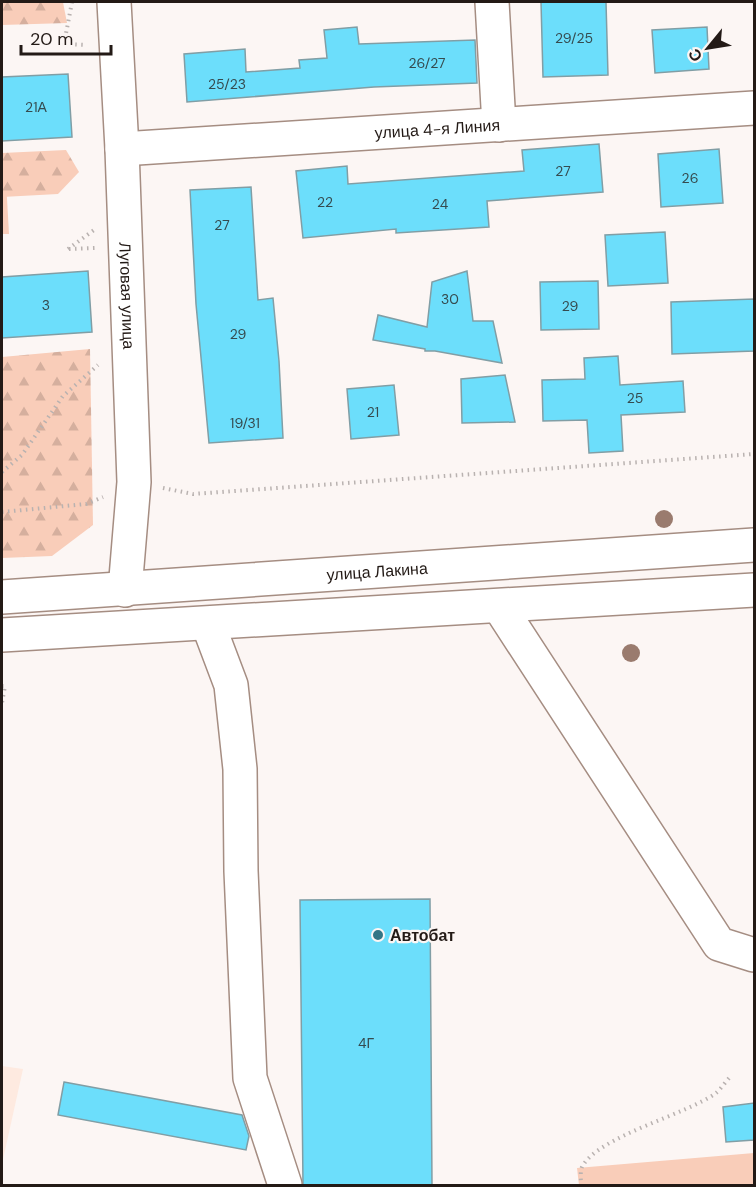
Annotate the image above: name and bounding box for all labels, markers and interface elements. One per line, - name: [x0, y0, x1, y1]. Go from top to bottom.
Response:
- scale bar: [21, 18, 111, 56]
- north arrow: [678, 18, 738, 78]
- text: 20 m: [30, 27, 73, 51]
- house number: 29/25: [555, 29, 593, 47]
- text: С: [683, 45, 707, 66]
- house number: 26/27: [408, 54, 446, 72]
- house number: 25/23: [208, 75, 246, 93]
- house number: 21А: [25, 98, 48, 116]
- street label: улица 4-я Линия: [374, 115, 501, 144]
- house number: 27: [555, 162, 571, 180]
- house number: 26: [682, 169, 698, 187]
- house number: 22: [317, 193, 333, 211]
- house number: 24: [432, 195, 449, 213]
- house number: 27: [214, 216, 230, 234]
- street label: Луговая улица: [114, 242, 139, 350]
- house number: 30: [441, 290, 459, 308]
- house number: 3: [42, 296, 50, 314]
- house number: 29: [562, 297, 579, 315]
- house number: 29: [230, 325, 247, 343]
- house number: 25: [627, 389, 643, 407]
- house number: 21: [367, 403, 379, 421]
- house number: 19/31: [230, 414, 260, 432]
- street label: улица Лакина: [326, 558, 429, 586]
- place label: Автобат: [390, 925, 455, 946]
- marker: Автобат: [371, 928, 385, 942]
- house number: 4Г: [358, 1034, 374, 1052]

